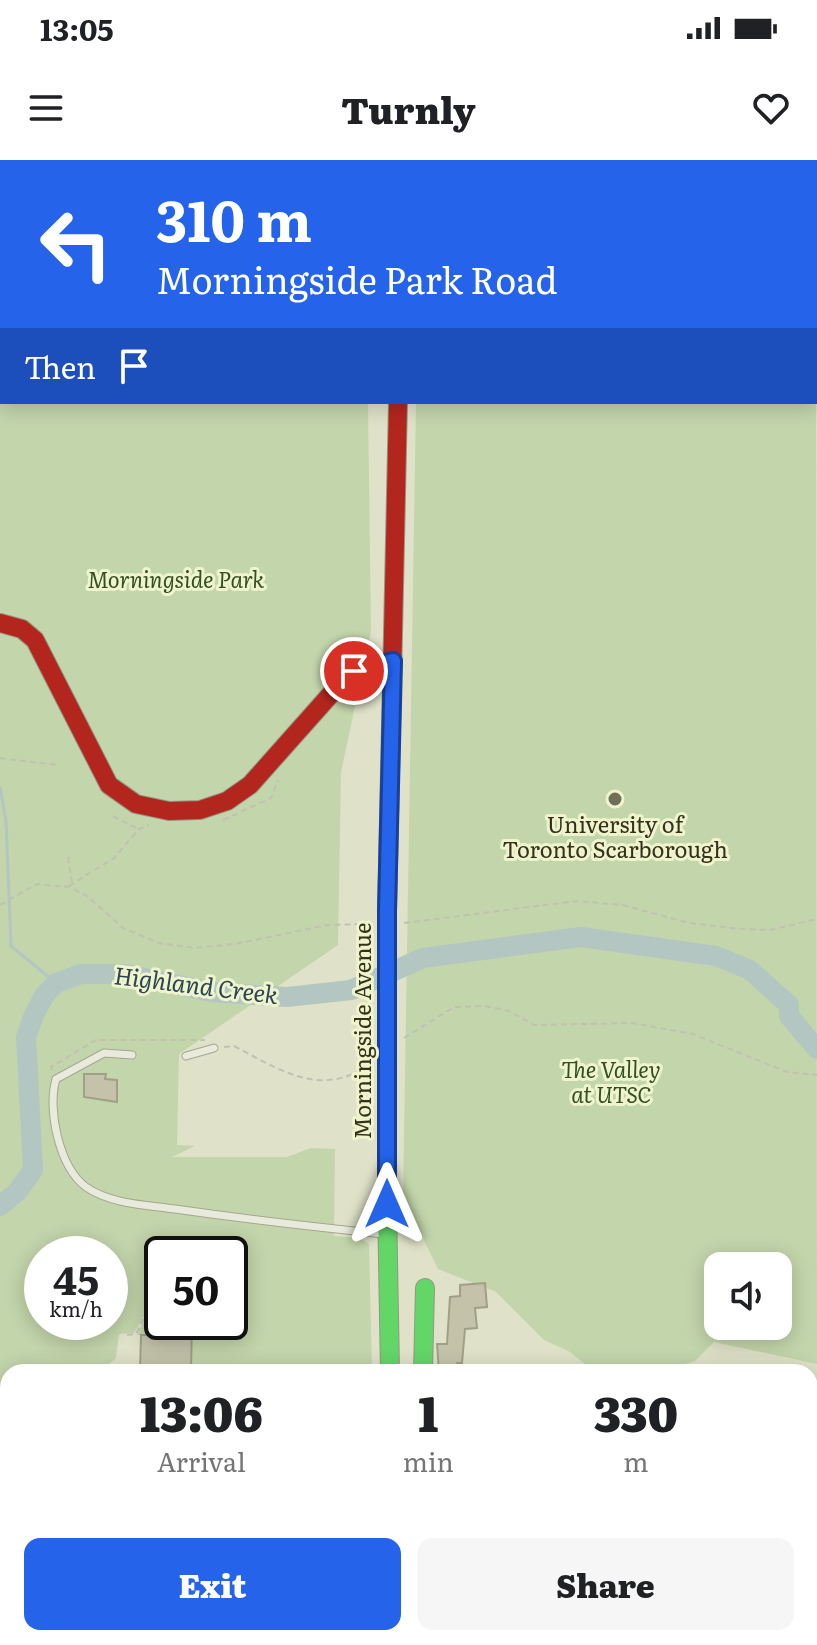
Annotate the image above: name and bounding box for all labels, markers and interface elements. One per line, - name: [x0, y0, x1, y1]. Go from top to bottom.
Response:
- text: 13:05: [40, 6, 114, 50]
- text: Turnly: [341, 82, 476, 135]
- icon: menu: [24, 86, 68, 130]
- icon: heart: [749, 86, 793, 130]
- text: 310 m: [156, 176, 312, 259]
- icon: left: [24, 192, 128, 296]
- text: Morningside Park Road: [156, 252, 558, 305]
- text: Then: [24, 344, 96, 388]
- icon: arrive: [112, 344, 156, 388]
- park label: Morningside Park: [88, 562, 264, 595]
- pin: [320, 637, 388, 705]
- icon: arrive: [332, 649, 376, 693]
- marker: University of Toronto Scarborough: [606, 790, 624, 808]
- place label: University of Toronto Scarborough: [502, 807, 728, 865]
- street label: Morningside Avenue: [345, 923, 378, 1139]
- water label: Highland Creek: [112, 956, 281, 1011]
- park label: The Valley at UTSC: [561, 1052, 661, 1110]
- position arrow: [345, 1162, 429, 1246]
- speed limit sign: 50: [144, 1236, 248, 1340]
- text: 45: [53, 1248, 99, 1307]
- map controls: [704, 1252, 792, 1340]
- button: sound: [704, 1252, 792, 1340]
- text: km/h: [49, 1293, 103, 1323]
- text: 13:06: [140, 1376, 263, 1447]
- text: 1: [418, 1376, 438, 1447]
- text: 330: [594, 1376, 678, 1447]
- text: Arrival: [157, 1441, 246, 1480]
- text: min: [403, 1441, 454, 1480]
- text: m: [623, 1441, 649, 1480]
- button: Exit: [24, 1538, 401, 1630]
- button: Share: [417, 1538, 794, 1630]

